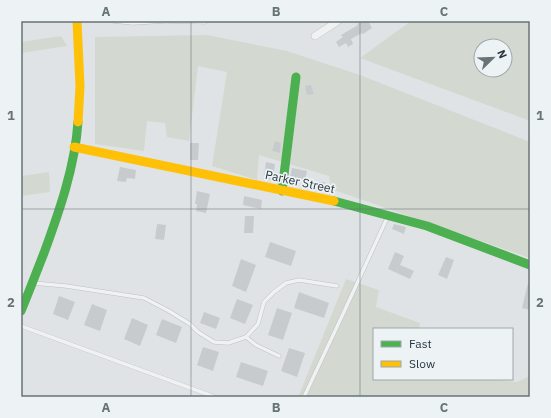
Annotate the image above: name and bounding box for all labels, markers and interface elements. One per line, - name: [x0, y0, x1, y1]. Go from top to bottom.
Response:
- text: A: [102, 3, 111, 20]
- text: B: [272, 3, 281, 20]
- text: C: [440, 3, 449, 20]
- north arrow: [473, 38, 513, 78]
- text: N: [494, 48, 510, 61]
- text: 1: [7, 107, 15, 124]
- text: 1: [536, 107, 544, 124]
- street label: Parker Street: [264, 167, 336, 196]
- text: 2: [7, 294, 15, 311]
- text: 2: [536, 294, 544, 311]
- legend: [373, 328, 513, 380]
- text: Fast: [409, 336, 432, 351]
- text: Slow: [409, 356, 435, 371]
- text: A: [102, 399, 111, 416]
- text: B: [272, 399, 281, 416]
- text: C: [440, 399, 449, 416]

